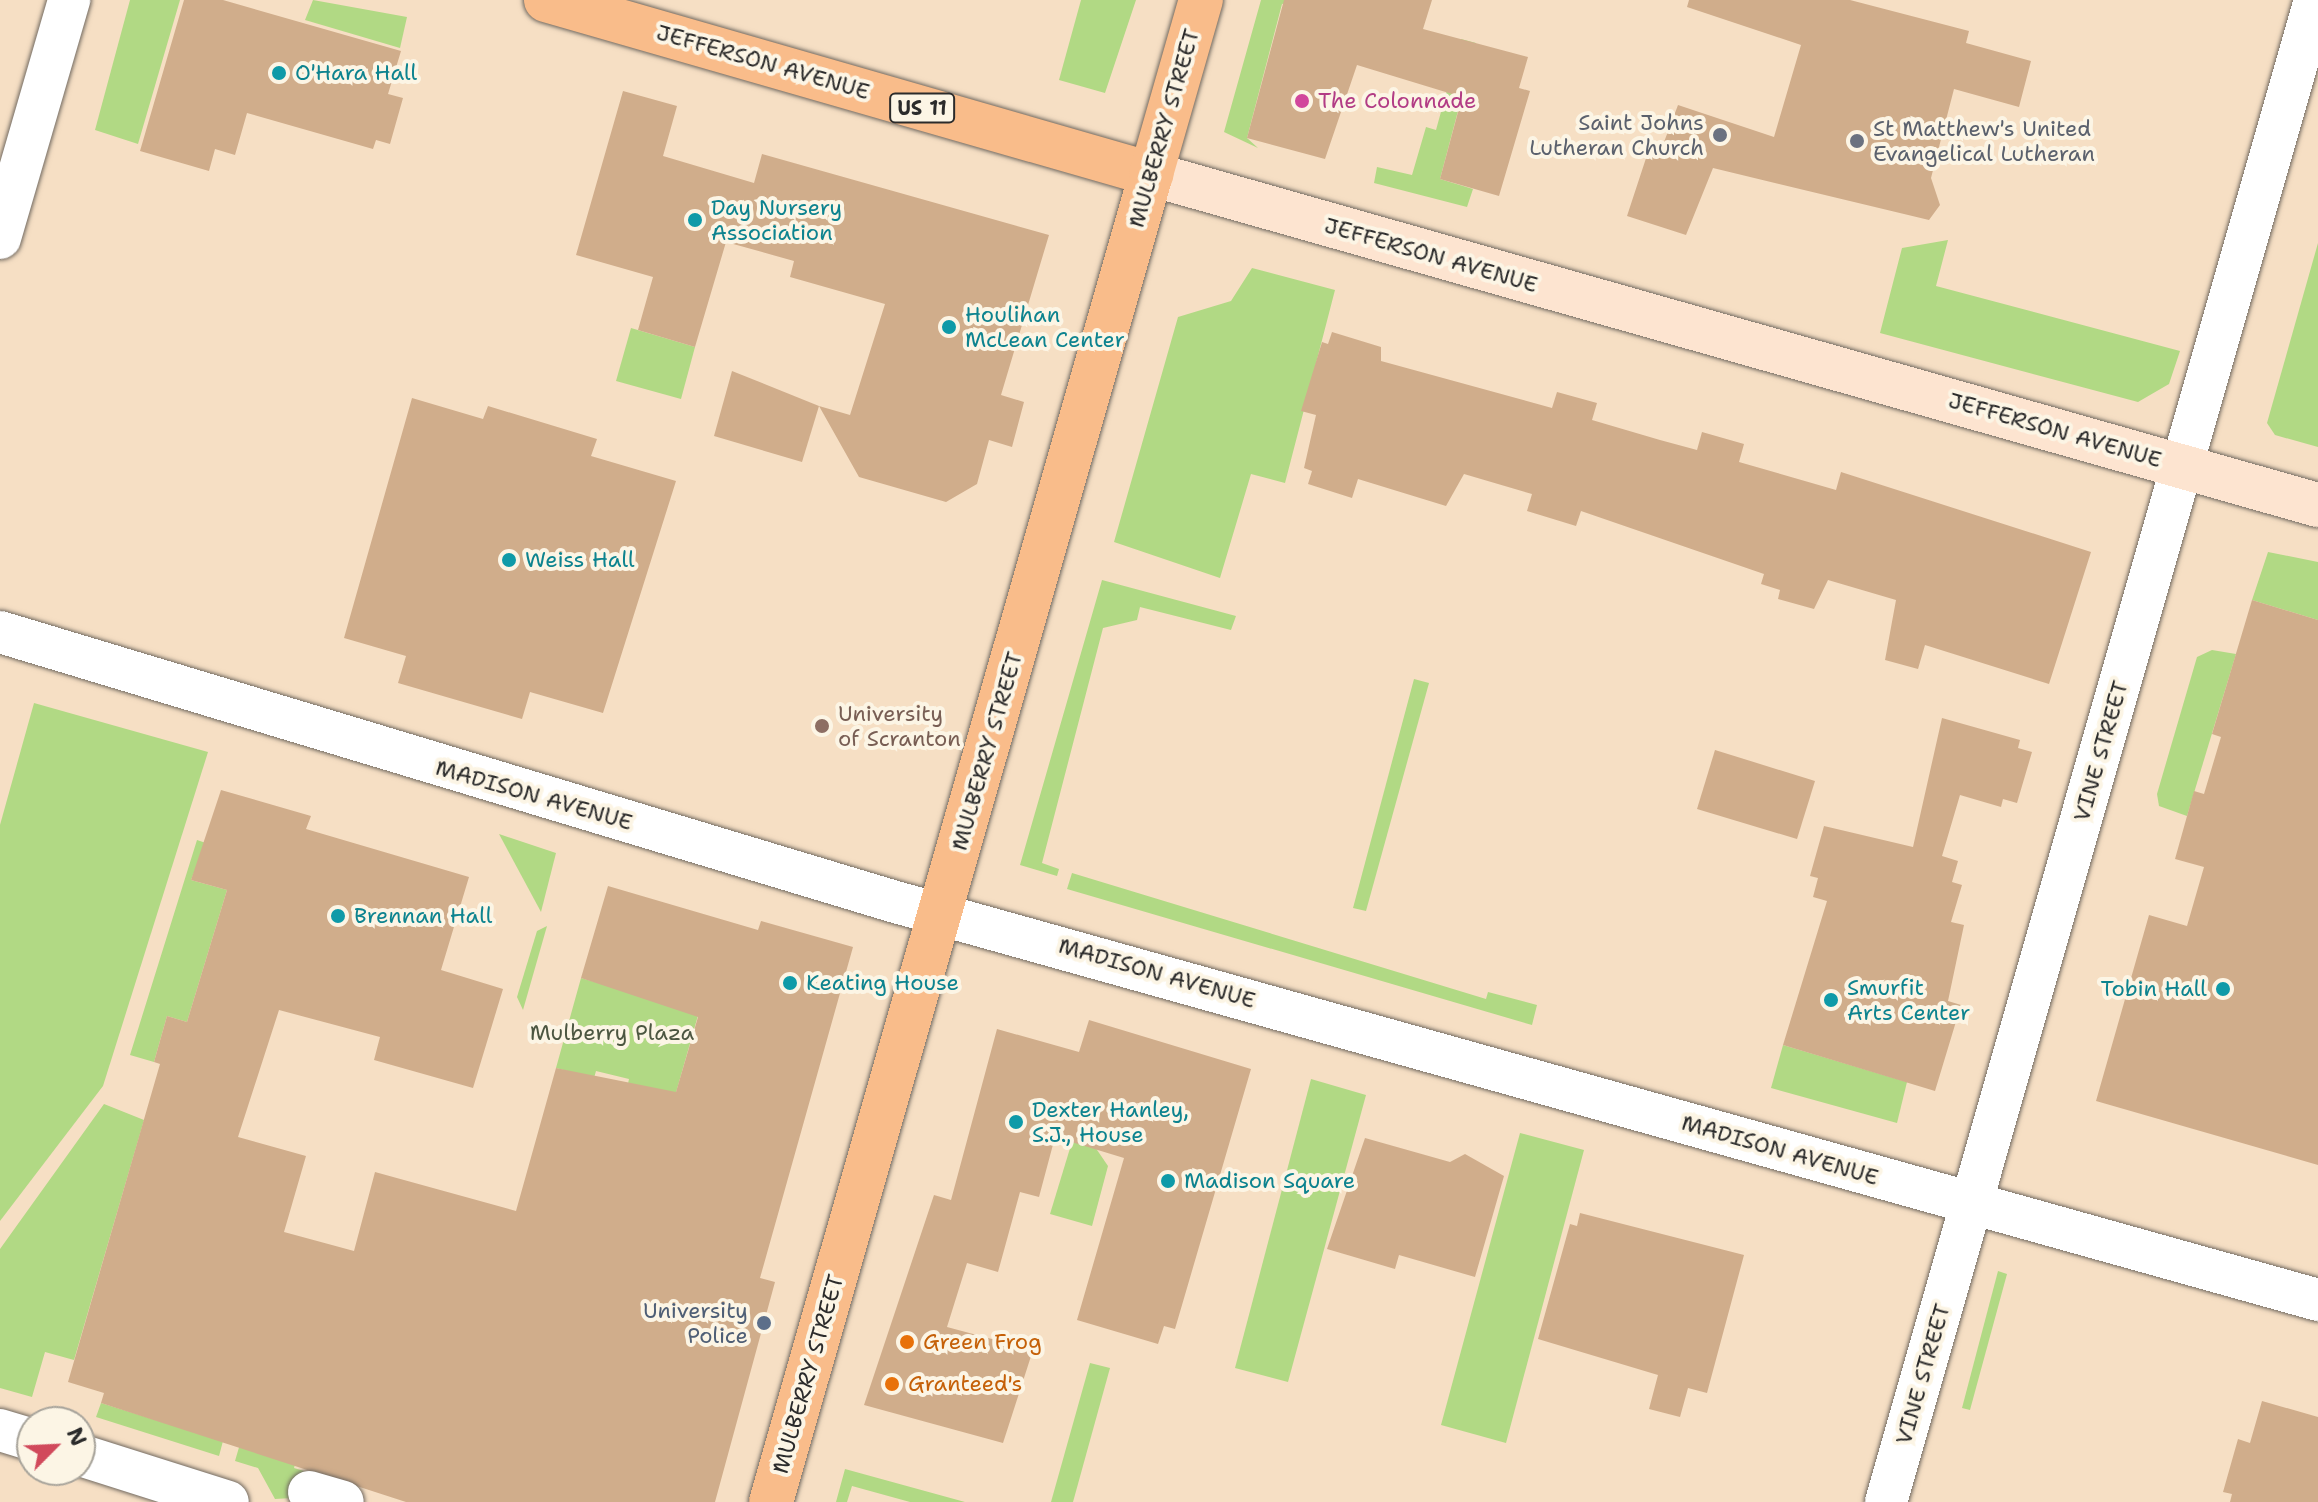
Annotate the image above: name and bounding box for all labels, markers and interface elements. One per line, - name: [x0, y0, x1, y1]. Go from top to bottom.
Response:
- street label: JEFFERSON AVENUE: [653, 19, 873, 105]
- street label: MULBERRY STREET: [1123, 26, 1205, 230]
- place label: O'Hara Hall: [295, 60, 417, 86]
- marker: O'Hara Hall: [270, 64, 288, 82]
- place label: The Colonnade: [1318, 88, 1477, 114]
- road number: US 11: [888, 92, 956, 124]
- marker: The Colonnade: [1293, 92, 1311, 110]
- place label: Saint Johns Lutheran Church: [1529, 109, 1704, 160]
- place label: St Matthew's United Evangelical Lutheran: [1873, 115, 2095, 166]
- marker: Saint Johns Lutheran Church: [1711, 126, 1729, 144]
- marker: St Matthew's United Evangelical Lutheran: [1848, 132, 1866, 150]
- place label: Day Nursery Association: [711, 194, 842, 246]
- marker: Day Nursery Association: [686, 211, 704, 229]
- street label: JEFFERSON AVENUE: [1321, 212, 1541, 298]
- place label: Houlihan McLean Center: [965, 301, 1125, 352]
- marker: Houlihan McLean Center: [940, 318, 958, 336]
- street label: JEFFERSON AVENUE: [1945, 387, 2165, 473]
- place label: Weiss Hall: [525, 547, 635, 573]
- marker: Weiss Hall: [500, 551, 518, 569]
- street label: MULBERRY STREET: [946, 649, 1028, 853]
- street label: VINE STREET: [2068, 677, 2134, 825]
- place label: University of Scranton: [838, 700, 961, 752]
- marker: University of Scranton: [813, 717, 831, 735]
- street label: MADISON AVENUE: [433, 754, 635, 836]
- place label: Brennan Hall: [354, 903, 492, 929]
- marker: Brennan Hall: [329, 907, 347, 925]
- street label: MADISON AVENUE: [1056, 932, 1258, 1014]
- place label: Keating House: [806, 970, 959, 996]
- marker: Keating House: [781, 974, 799, 992]
- place label: Smurfit Arts Center: [1847, 974, 1970, 1026]
- place label: Tobin Hall: [2101, 976, 2207, 1002]
- marker: Tobin Hall: [2214, 980, 2232, 998]
- marker: Smurfit Arts Center: [1822, 991, 1840, 1009]
- park label: Mulberry Plaza: [530, 1020, 694, 1046]
- place label: Dexter Hanley, S.J., House: [1032, 1096, 1189, 1148]
- street label: MADISON AVENUE: [1679, 1109, 1881, 1191]
- marker: Dexter Hanley, S.J., House: [1007, 1113, 1025, 1131]
- place label: Madison Square: [1184, 1168, 1355, 1194]
- marker: Madison Square: [1159, 1172, 1177, 1190]
- street label: MULBERRY STREET: [767, 1272, 849, 1476]
- place label: University Police: [643, 1297, 748, 1348]
- street label: VINE STREET: [1890, 1300, 1956, 1448]
- marker: University Police: [755, 1314, 773, 1332]
- place label: Green Frog: [923, 1329, 1042, 1355]
- marker: Green Frog: [898, 1333, 916, 1351]
- place label: Granteed's: [908, 1371, 1022, 1397]
- marker: Granteed's: [883, 1375, 901, 1393]
- north arrow: [16, 1406, 96, 1486]
- text: N: [60, 1423, 93, 1451]

